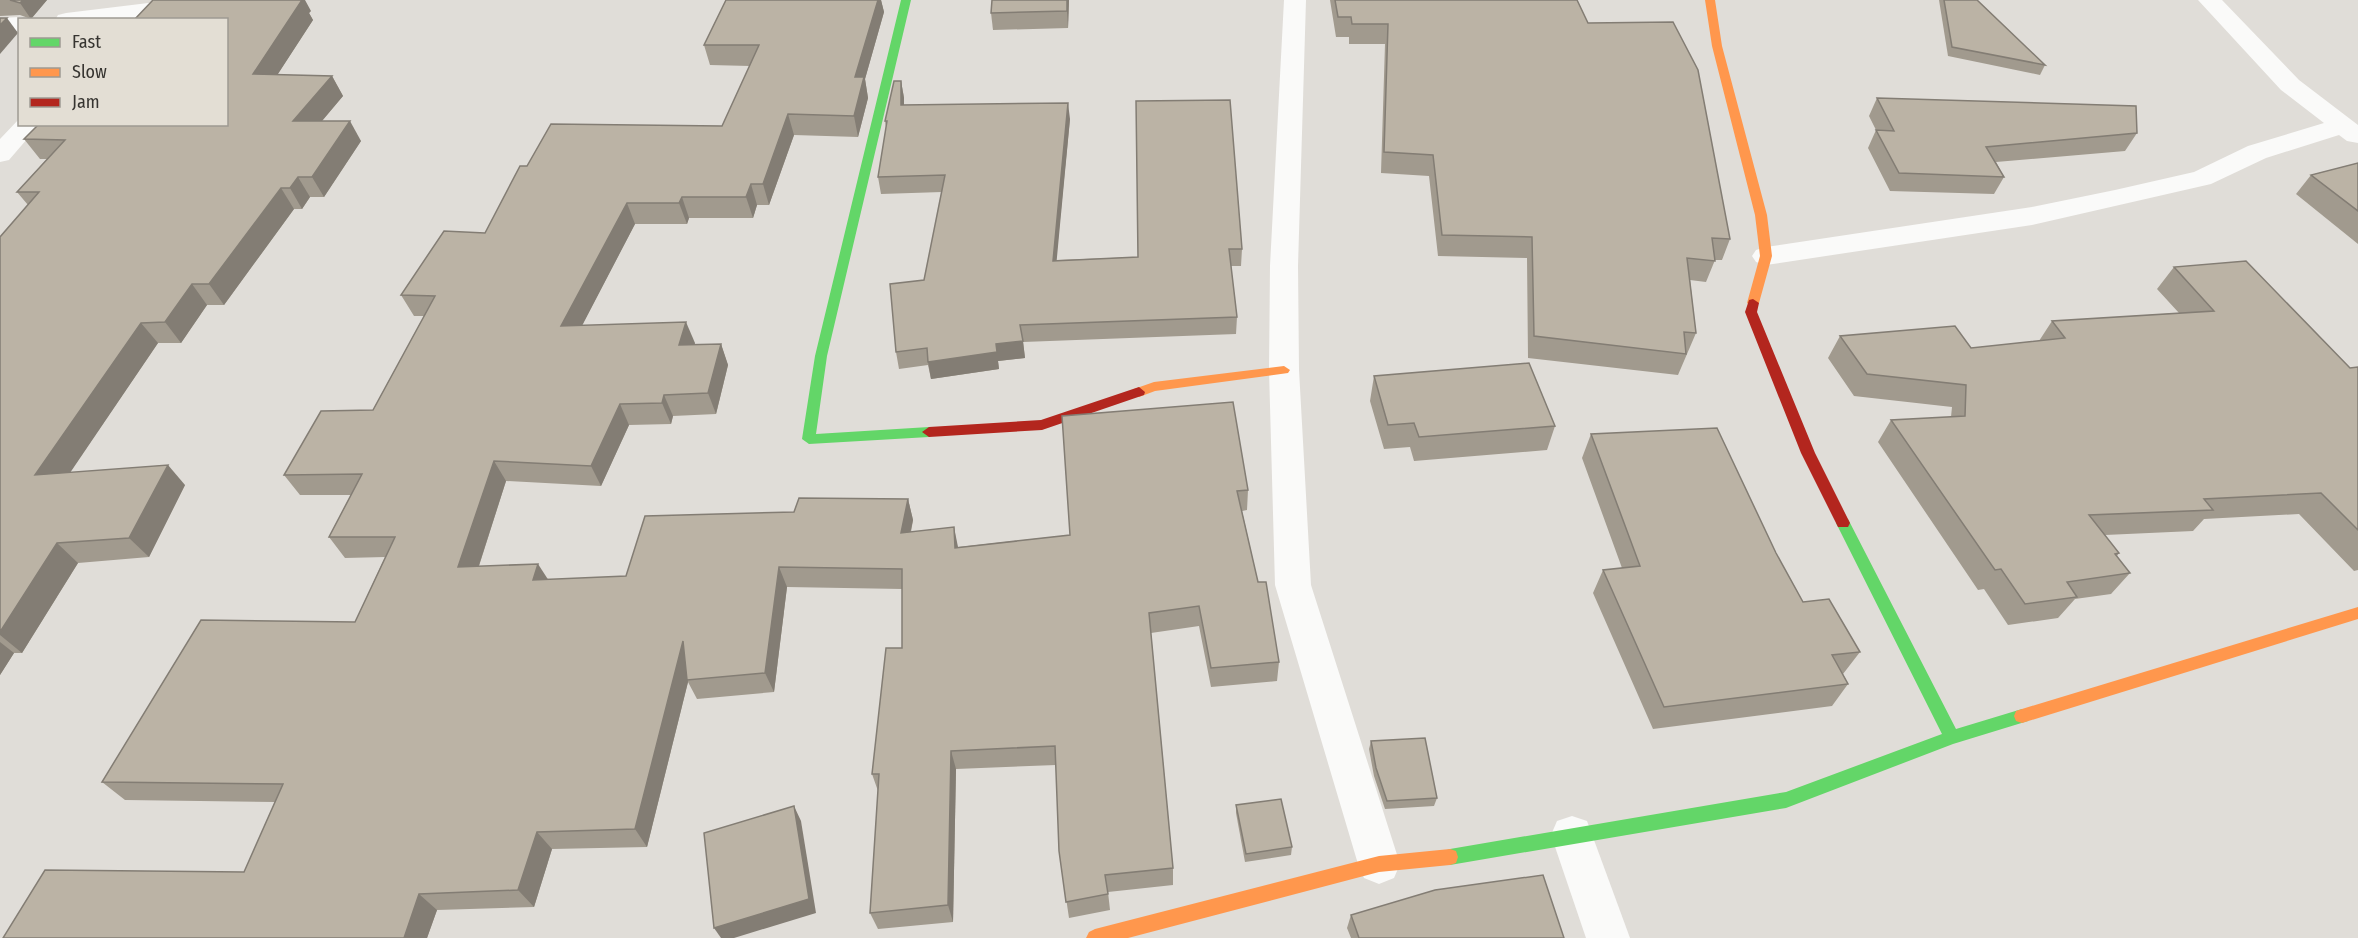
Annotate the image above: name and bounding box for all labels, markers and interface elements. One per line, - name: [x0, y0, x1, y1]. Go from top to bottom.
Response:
- legend: [18, 18, 228, 126]
- text: Fast: [72, 31, 101, 53]
- text: Slow: [72, 61, 107, 83]
- text: Jam: [72, 91, 100, 113]

